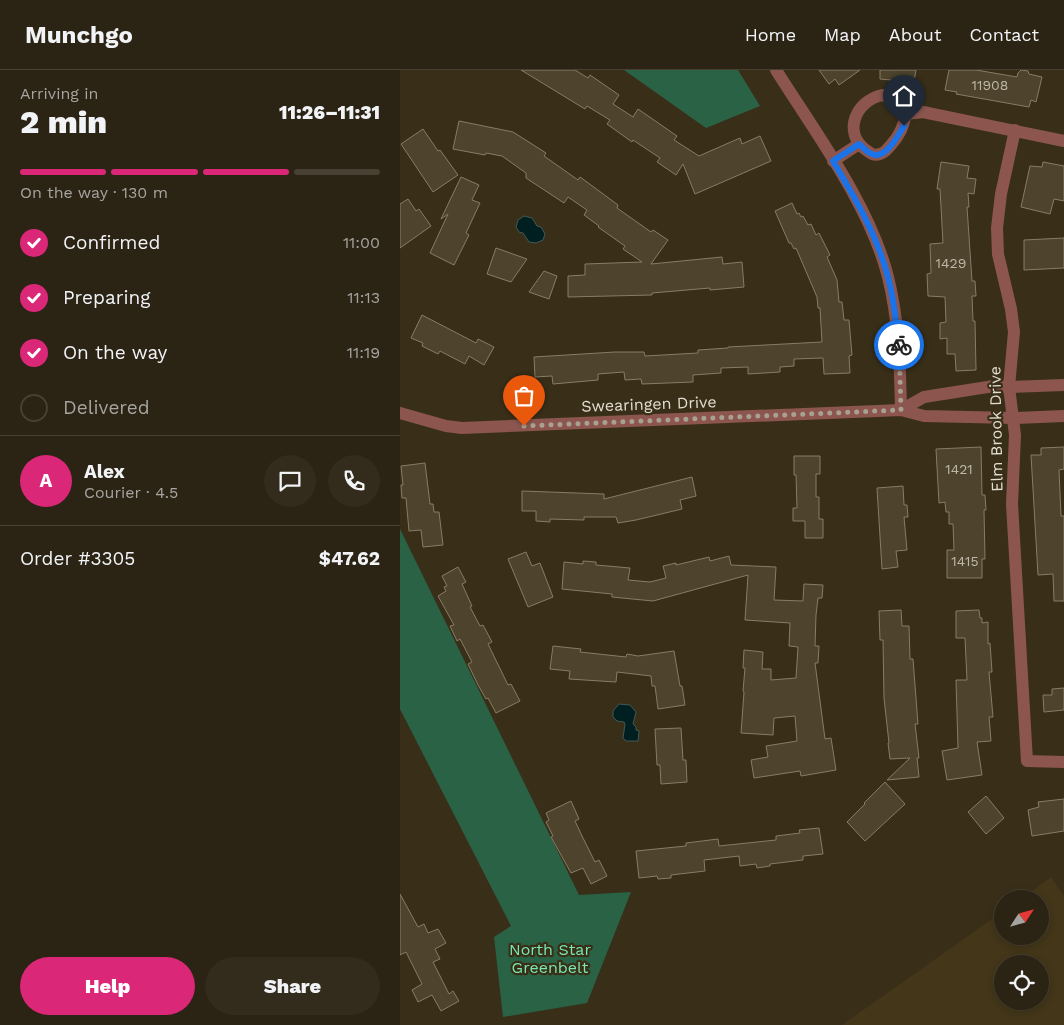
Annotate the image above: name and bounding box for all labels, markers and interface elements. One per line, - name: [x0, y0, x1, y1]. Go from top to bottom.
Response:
- text: Munchgo: [25, 21, 133, 49]
- text: Home: [745, 24, 796, 45]
- text: Map: [824, 24, 861, 45]
- text: About: [889, 24, 941, 45]
- text: Contact: [969, 24, 1039, 45]
- pin: [883, 75, 925, 126]
- house number: 11908: [972, 77, 1008, 93]
- icon: home: [890, 82, 918, 110]
- text: Arriving in: [20, 84, 98, 103]
- text: 11:26–11:31: [279, 101, 380, 124]
- text: 2 min: [20, 103, 107, 141]
- text: On the way · 130 m: [20, 183, 168, 202]
- icon: check: [20, 229, 48, 257]
- text: Confirmed: [63, 231, 160, 254]
- text: 11:00: [343, 233, 380, 252]
- house number: 1429: [936, 255, 966, 271]
- icon: check: [20, 284, 48, 312]
- text: Preparing: [63, 286, 150, 309]
- text: 11:13: [347, 288, 380, 307]
- courier: [874, 320, 924, 370]
- icon: bike: [885, 331, 913, 359]
- icon: check: [20, 339, 48, 367]
- text: On the way: [63, 341, 167, 364]
- text: 11:19: [347, 343, 380, 362]
- street label: Elm Brook Drive: [985, 366, 1007, 492]
- pin: [503, 375, 545, 426]
- icon: bag: [510, 382, 538, 410]
- street label: Swearingen Drive: [581, 392, 717, 416]
- text: Delivered: [63, 396, 150, 419]
- button: chat: [264, 455, 316, 507]
- button: phone: [328, 455, 380, 507]
- text: Alex: [84, 460, 125, 483]
- house number: 1421: [945, 461, 973, 477]
- text: A: [40, 469, 52, 492]
- text: Courier · 4.5: [84, 483, 178, 502]
- text: Order #3305: [20, 547, 135, 570]
- text: $47.62: [319, 547, 380, 570]
- house number: 1415: [951, 553, 979, 569]
- north arrow: [994, 890, 1049, 945]
- map controls: [994, 890, 1049, 1010]
- park label: North Star Greenbelt: [509, 940, 591, 977]
- button: locate: [994, 955, 1049, 1010]
- button: Help: [20, 957, 195, 1015]
- button: Share: [205, 957, 380, 1015]

